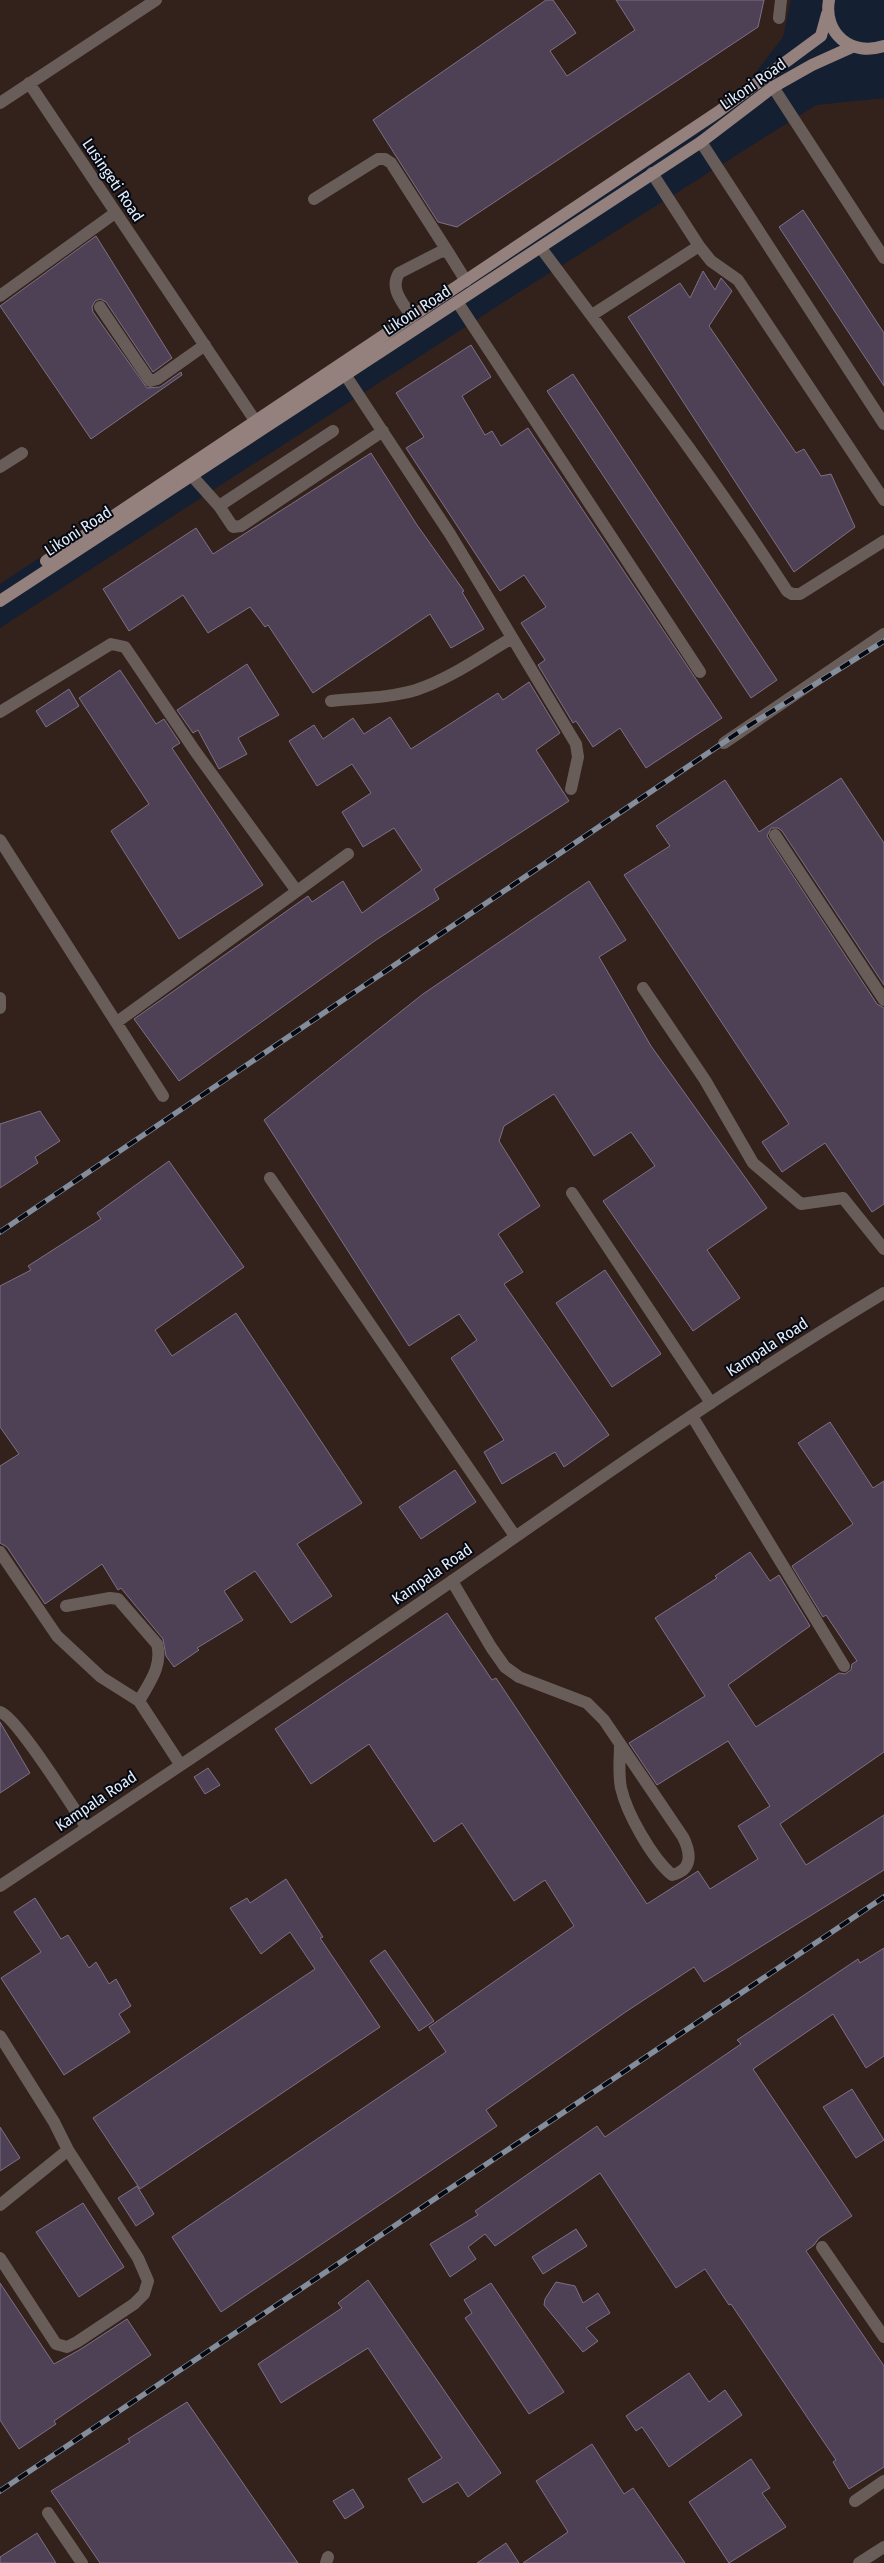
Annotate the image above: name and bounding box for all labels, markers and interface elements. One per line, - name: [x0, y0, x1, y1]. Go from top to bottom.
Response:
- street label: Likoni Road: [716, 54, 790, 114]
- street label: Lusingeti Road: [78, 135, 148, 225]
- street label: Likoni Road: [380, 281, 454, 339]
- street label: Likoni Road: [41, 502, 115, 560]
- street label: Kampala Road: [723, 1314, 811, 1380]
- street label: Kampala Road: [388, 1539, 476, 1609]
- street label: Kampala Road: [52, 1767, 140, 1835]

